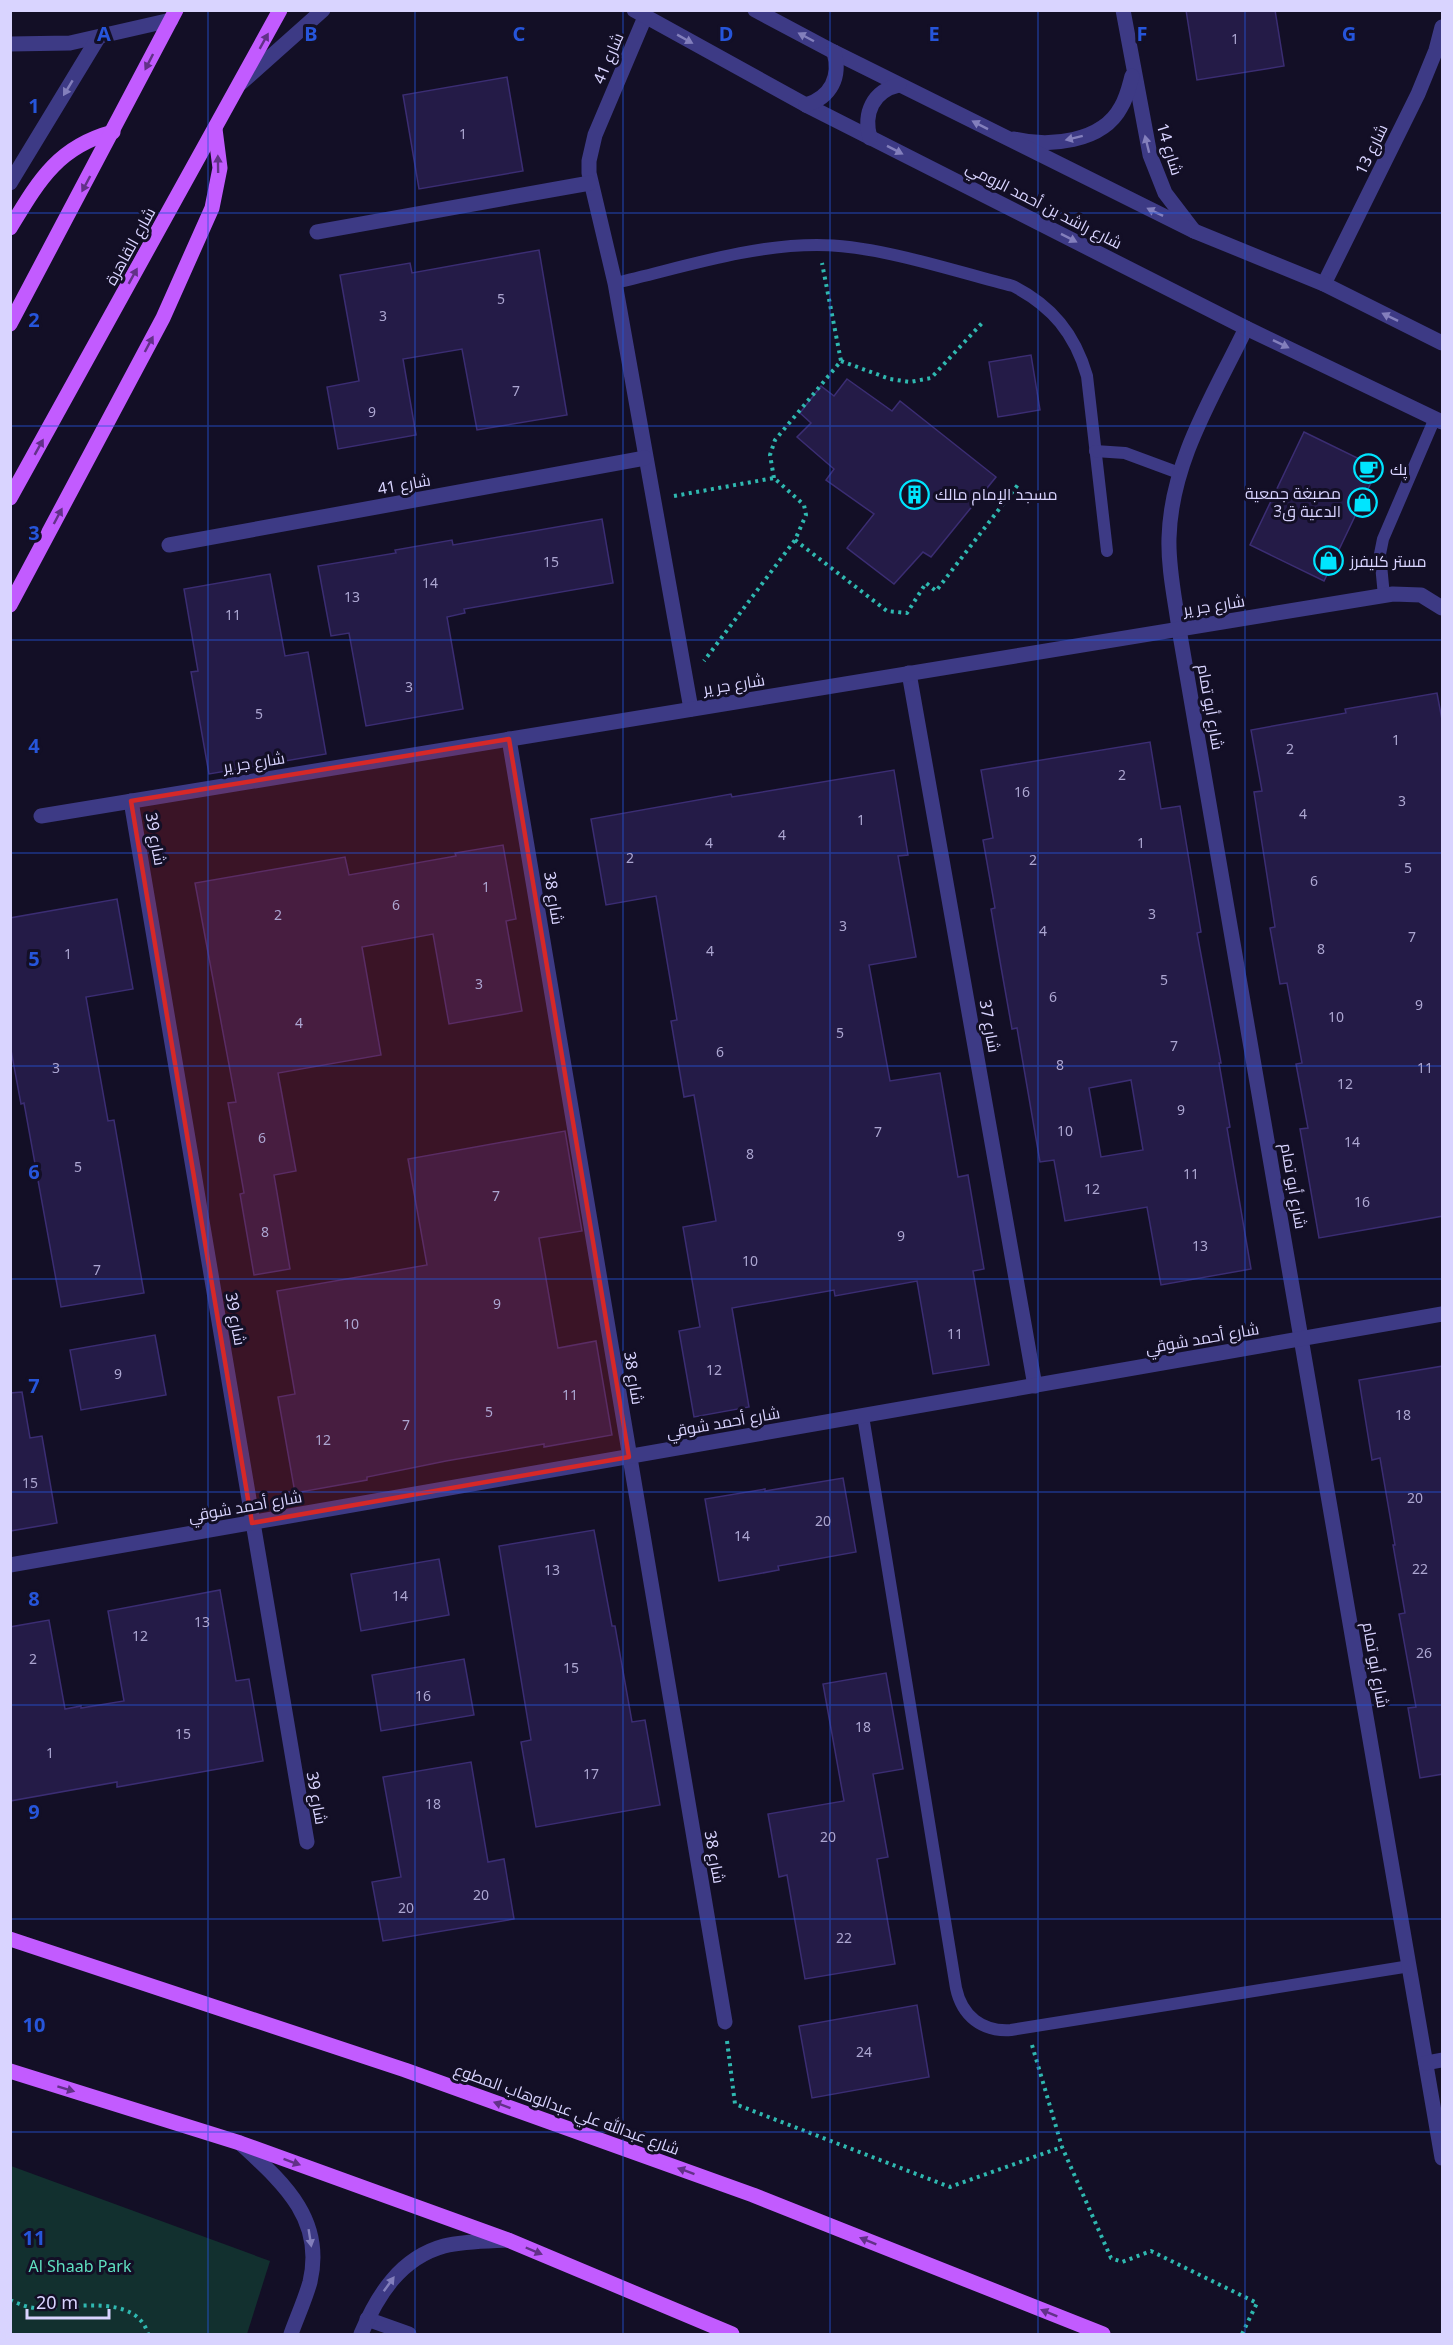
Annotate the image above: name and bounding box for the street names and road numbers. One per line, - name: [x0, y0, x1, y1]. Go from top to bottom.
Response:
- street label: شارع 41: [587, 29, 629, 87]
- street label: شارع 14: [1151, 120, 1188, 178]
- street label: شارع 13: [1349, 120, 1394, 178]
- street label: شارع راشد بن أحمد الرومي: [961, 156, 1126, 257]
- street label: شارع القاهرة: [100, 203, 161, 289]
- street label: شارع 41: [376, 469, 432, 500]
- street label: شارع جر ير: [1181, 589, 1247, 622]
- street label: شارع أبو تمام: [1192, 662, 1229, 752]
- street label: شارع جر ير: [701, 668, 767, 701]
- street label: شارع جر ير: [221, 746, 287, 779]
- street label: شارع 39: [140, 811, 171, 867]
- street label: شارع 38: [538, 870, 569, 926]
- street label: شارع 37: [974, 998, 1005, 1054]
- street label: شارع أبو تمام: [1275, 1141, 1312, 1231]
- street label: شارع 39: [220, 1291, 251, 1347]
- street label: شارع أحمد شوقي: [1143, 1317, 1261, 1362]
- street label: شارع 38: [618, 1350, 649, 1406]
- street label: شارع أحمد شوقي: [664, 1401, 782, 1446]
- street label: شارع أحمد شوقي: [186, 1485, 304, 1530]
- street label: شارع أبو تمام: [1357, 1620, 1394, 1710]
- street label: شارع 39: [301, 1770, 332, 1826]
- street label: شارع 38: [699, 1829, 730, 1885]
- street label: شارع عبدالله علي عبدالوهاب المطوع: [450, 2058, 683, 2163]

